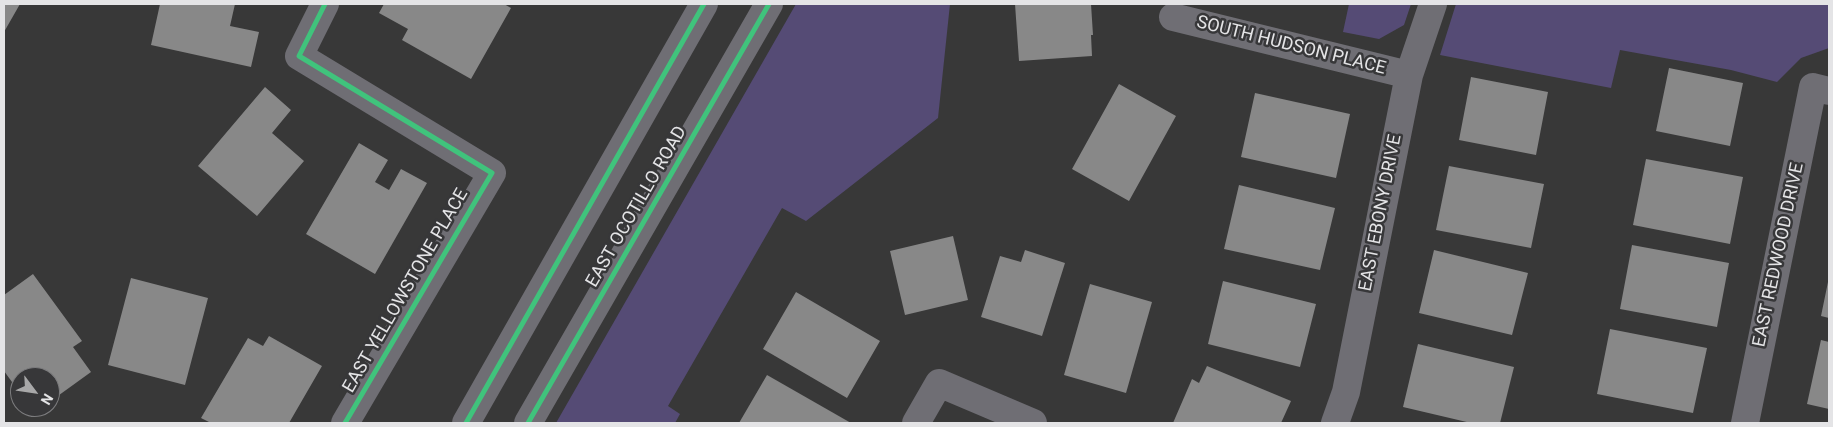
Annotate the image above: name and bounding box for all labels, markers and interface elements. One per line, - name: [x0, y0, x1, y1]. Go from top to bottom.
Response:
- street label: SOUTH HUDSON PLACE: [1194, 12, 1388, 80]
- street label: EAST OCOTILLO ROAD: [582, 123, 692, 291]
- street label: EAST EBONY DRIVE: [1355, 133, 1407, 293]
- street label: EAST REDWOOD DRIVE: [1749, 161, 1809, 349]
- street label: EAST YELLOWSTONE PLACE: [339, 185, 473, 397]
- north arrow: [10, 367, 60, 417]
- text: N: [38, 391, 56, 408]

